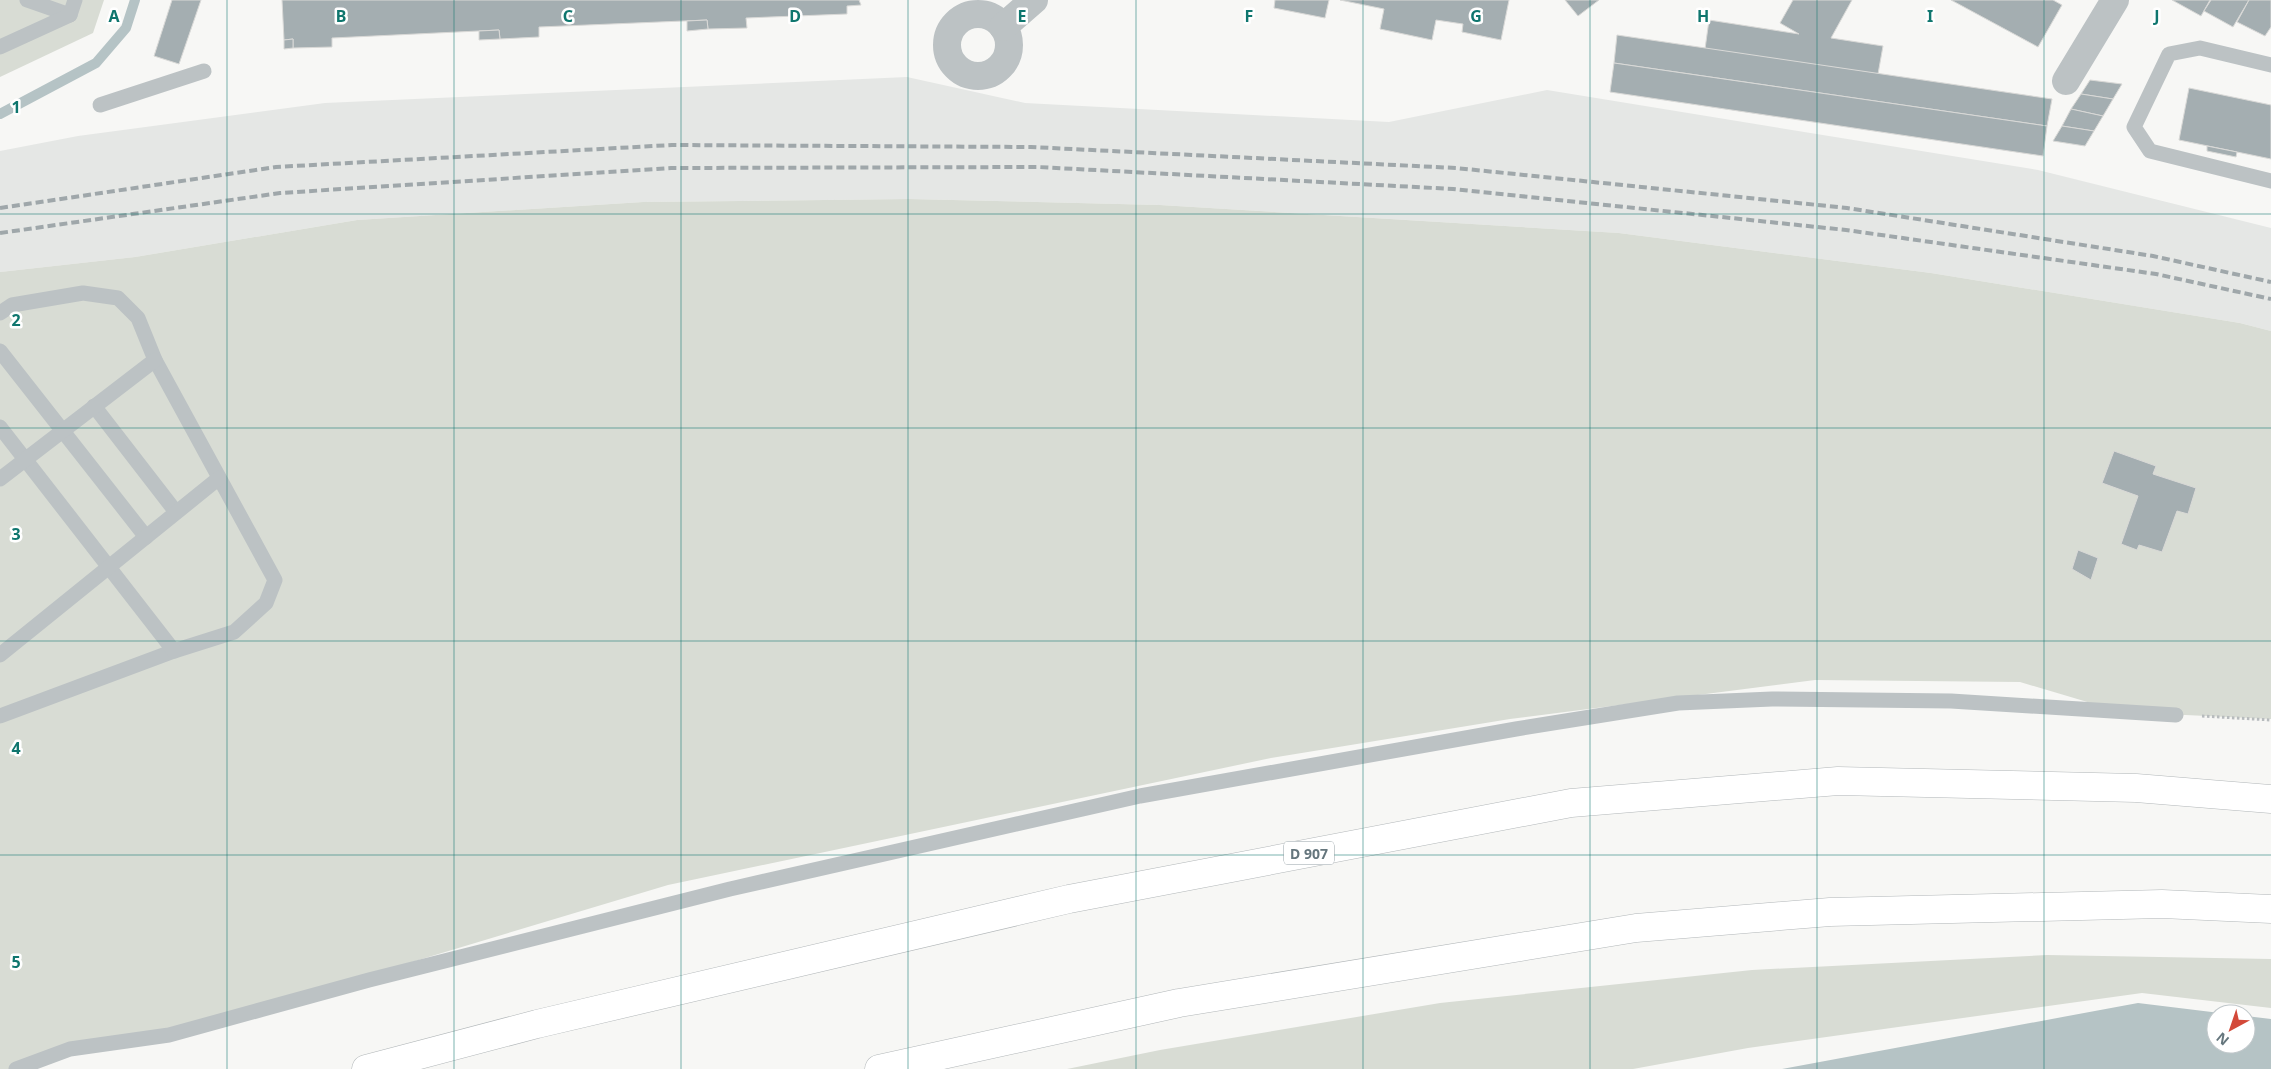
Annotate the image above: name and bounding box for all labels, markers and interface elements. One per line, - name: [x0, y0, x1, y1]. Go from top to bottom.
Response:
- text: A: [108, 5, 120, 27]
- text: B: [336, 5, 346, 27]
- text: C: [563, 5, 573, 27]
- text: D: [789, 5, 801, 27]
- text: E: [1018, 5, 1027, 27]
- text: F: [1245, 5, 1253, 27]
- text: G: [1470, 5, 1482, 27]
- text: H: [1697, 5, 1709, 27]
- text: I: [1927, 5, 1933, 27]
- text: J: [2152, 5, 2160, 27]
- text: 1: [11, 96, 21, 118]
- text: 2: [11, 309, 21, 331]
- text: 3: [11, 523, 21, 545]
- text: 4: [11, 737, 21, 759]
- road number: D 907: [1284, 841, 1334, 864]
- text: 5: [11, 951, 21, 973]
- north arrow: [2206, 1004, 2256, 1054]
- text: N: [2212, 1028, 2233, 1050]

